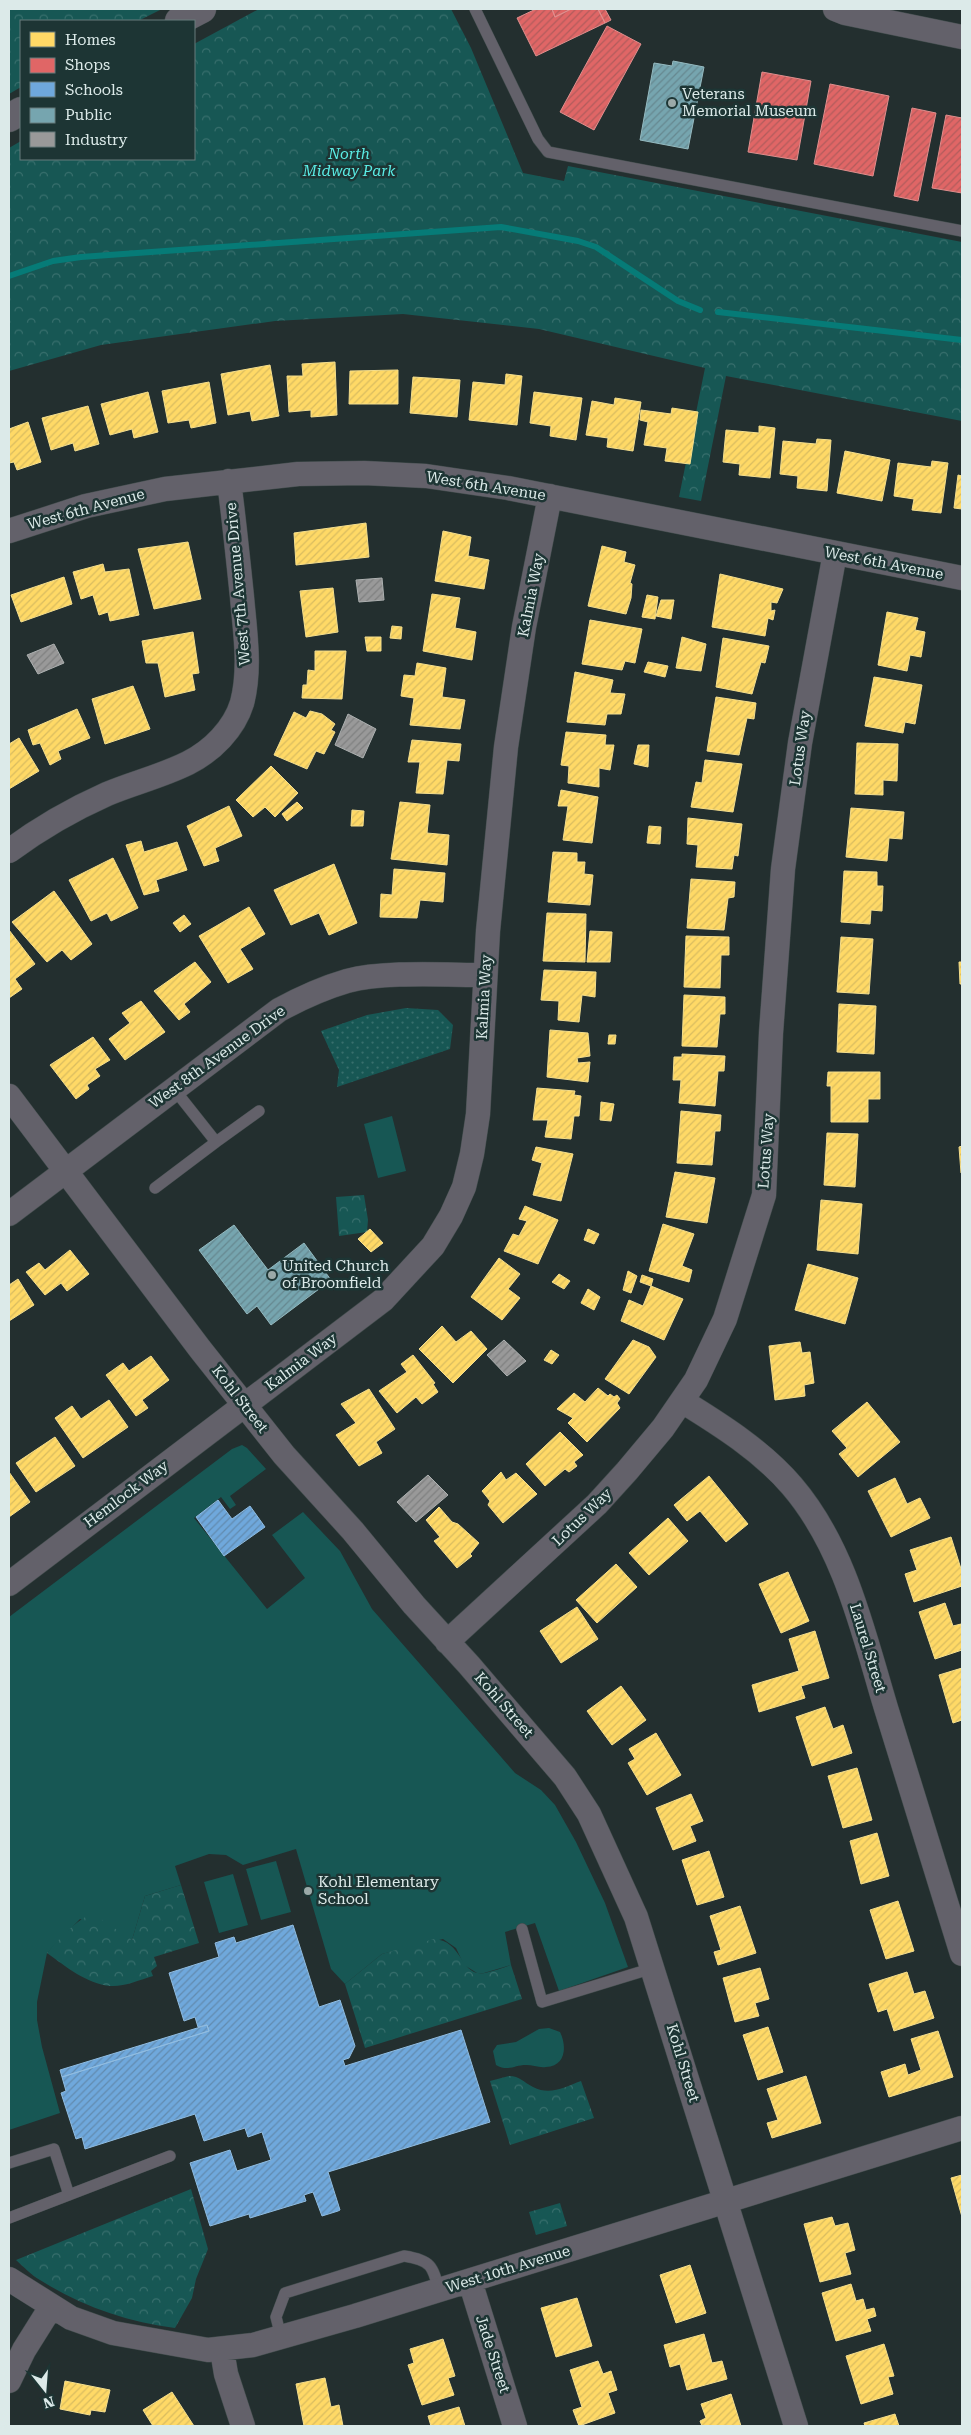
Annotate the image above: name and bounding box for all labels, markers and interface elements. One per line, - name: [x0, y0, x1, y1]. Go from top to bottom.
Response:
- legend: [20, 20, 195, 160]
- text: Homes: [65, 31, 116, 49]
- text: Shops: [65, 56, 110, 74]
- text: Schools: [65, 81, 123, 99]
- place label: Veterans Memorial Museum: [682, 85, 817, 120]
- marker: Veterans Memorial Museum: [666, 97, 678, 109]
- text: Public: [65, 106, 112, 124]
- text: Industry: [65, 131, 127, 149]
- park label: North Midway Park: [302, 145, 396, 180]
- street label: West 6th Avenue: [425, 468, 547, 504]
- street label: West 6th Avenue: [25, 485, 147, 533]
- street label: West 7th Avenue Drive: [222, 502, 254, 666]
- street label: West 6th Avenue: [823, 543, 945, 583]
- street label: Kalmia Way: [514, 551, 548, 638]
- street label: Lotus Way: [786, 709, 814, 787]
- street label: Kalmia Way: [473, 954, 495, 1040]
- street label: West 8th Avenue Drive: [146, 1002, 288, 1112]
- street label: Lotus Way: [754, 1113, 778, 1189]
- place label: United Church of Broomfield: [282, 1257, 389, 1292]
- marker: United Church of Broomfield: [266, 1269, 278, 1281]
- street label: Kalmia Way: [262, 1329, 340, 1395]
- street label: Kohl Street: [208, 1362, 272, 1437]
- street label: Hemlock Way: [80, 1456, 172, 1532]
- street label: Lotus Way: [549, 1484, 616, 1550]
- street label: Laurel Street: [846, 1601, 890, 1695]
- street label: Kohl Street: [471, 1669, 538, 1742]
- place label: Kohl Elementary School: [318, 1873, 439, 1908]
- marker: Kohl Elementary School: [302, 1885, 314, 1897]
- street label: Kohl Street: [663, 2022, 704, 2105]
- street label: West 10th Avenue: [444, 2242, 572, 2296]
- street label: Jade Street: [472, 2313, 514, 2396]
- north arrow: [20, 2365, 70, 2415]
- text: N: [41, 2393, 56, 2412]

